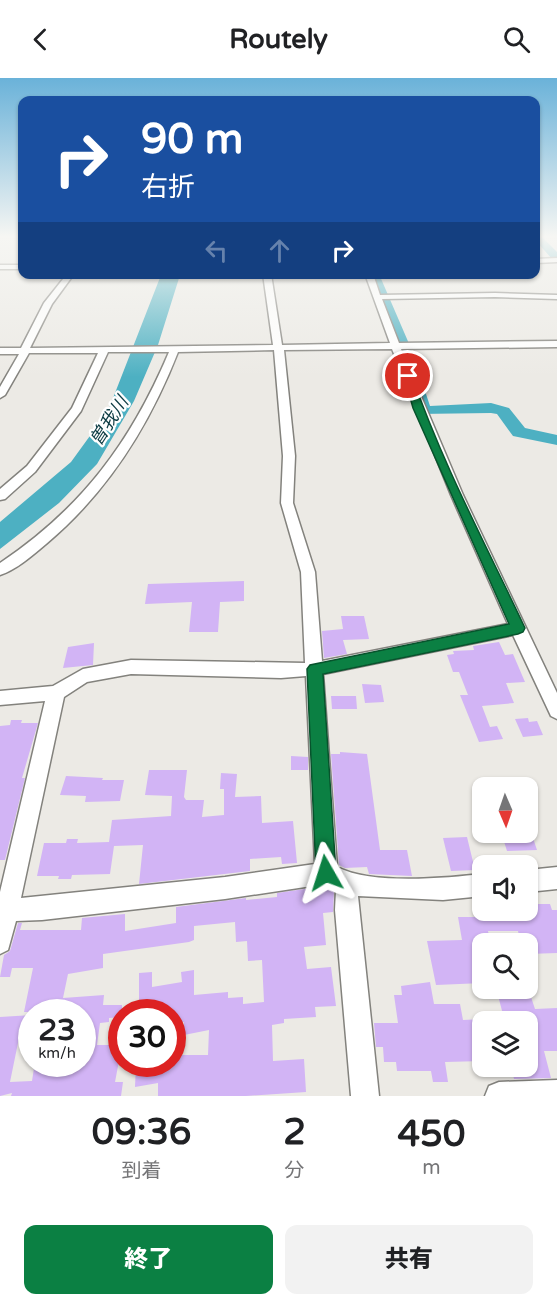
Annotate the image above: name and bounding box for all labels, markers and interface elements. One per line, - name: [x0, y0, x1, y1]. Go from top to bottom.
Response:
- icon: back: [24, 23, 57, 56]
- text: Routely: [229, 23, 328, 56]
- icon: search: [500, 23, 533, 56]
- text: 90 m: [141, 114, 243, 165]
- icon: right: [42, 120, 120, 198]
- text: 右折: [141, 171, 195, 204]
- icon: left: [200, 234, 233, 267]
- icon: ahead: [263, 234, 296, 267]
- icon: right: [326, 234, 359, 267]
- pin: [382, 350, 433, 401]
- icon: arrive: [391, 359, 424, 392]
- water label: 曽我川: [85, 391, 134, 450]
- north arrow: [472, 777, 538, 843]
- map controls: [472, 777, 538, 1077]
- position arrow: [294, 841, 358, 905]
- button: sound: [472, 855, 538, 921]
- button: search: [472, 933, 538, 999]
- speed limit sign: 30: [108, 999, 186, 1077]
- button: layers: [472, 1011, 538, 1077]
- text: 23: [38, 1012, 76, 1049]
- text: km/h: [38, 1044, 76, 1062]
- text: 09:36: [92, 1111, 191, 1154]
- text: 2: [283, 1111, 306, 1154]
- text: 450: [397, 1113, 465, 1156]
- text: m: [422, 1156, 441, 1180]
- text: 到着: [122, 1159, 162, 1183]
- text: 分: [284, 1159, 304, 1183]
- button: 終了: [24, 1225, 273, 1294]
- button: 共有: [285, 1225, 533, 1294]

